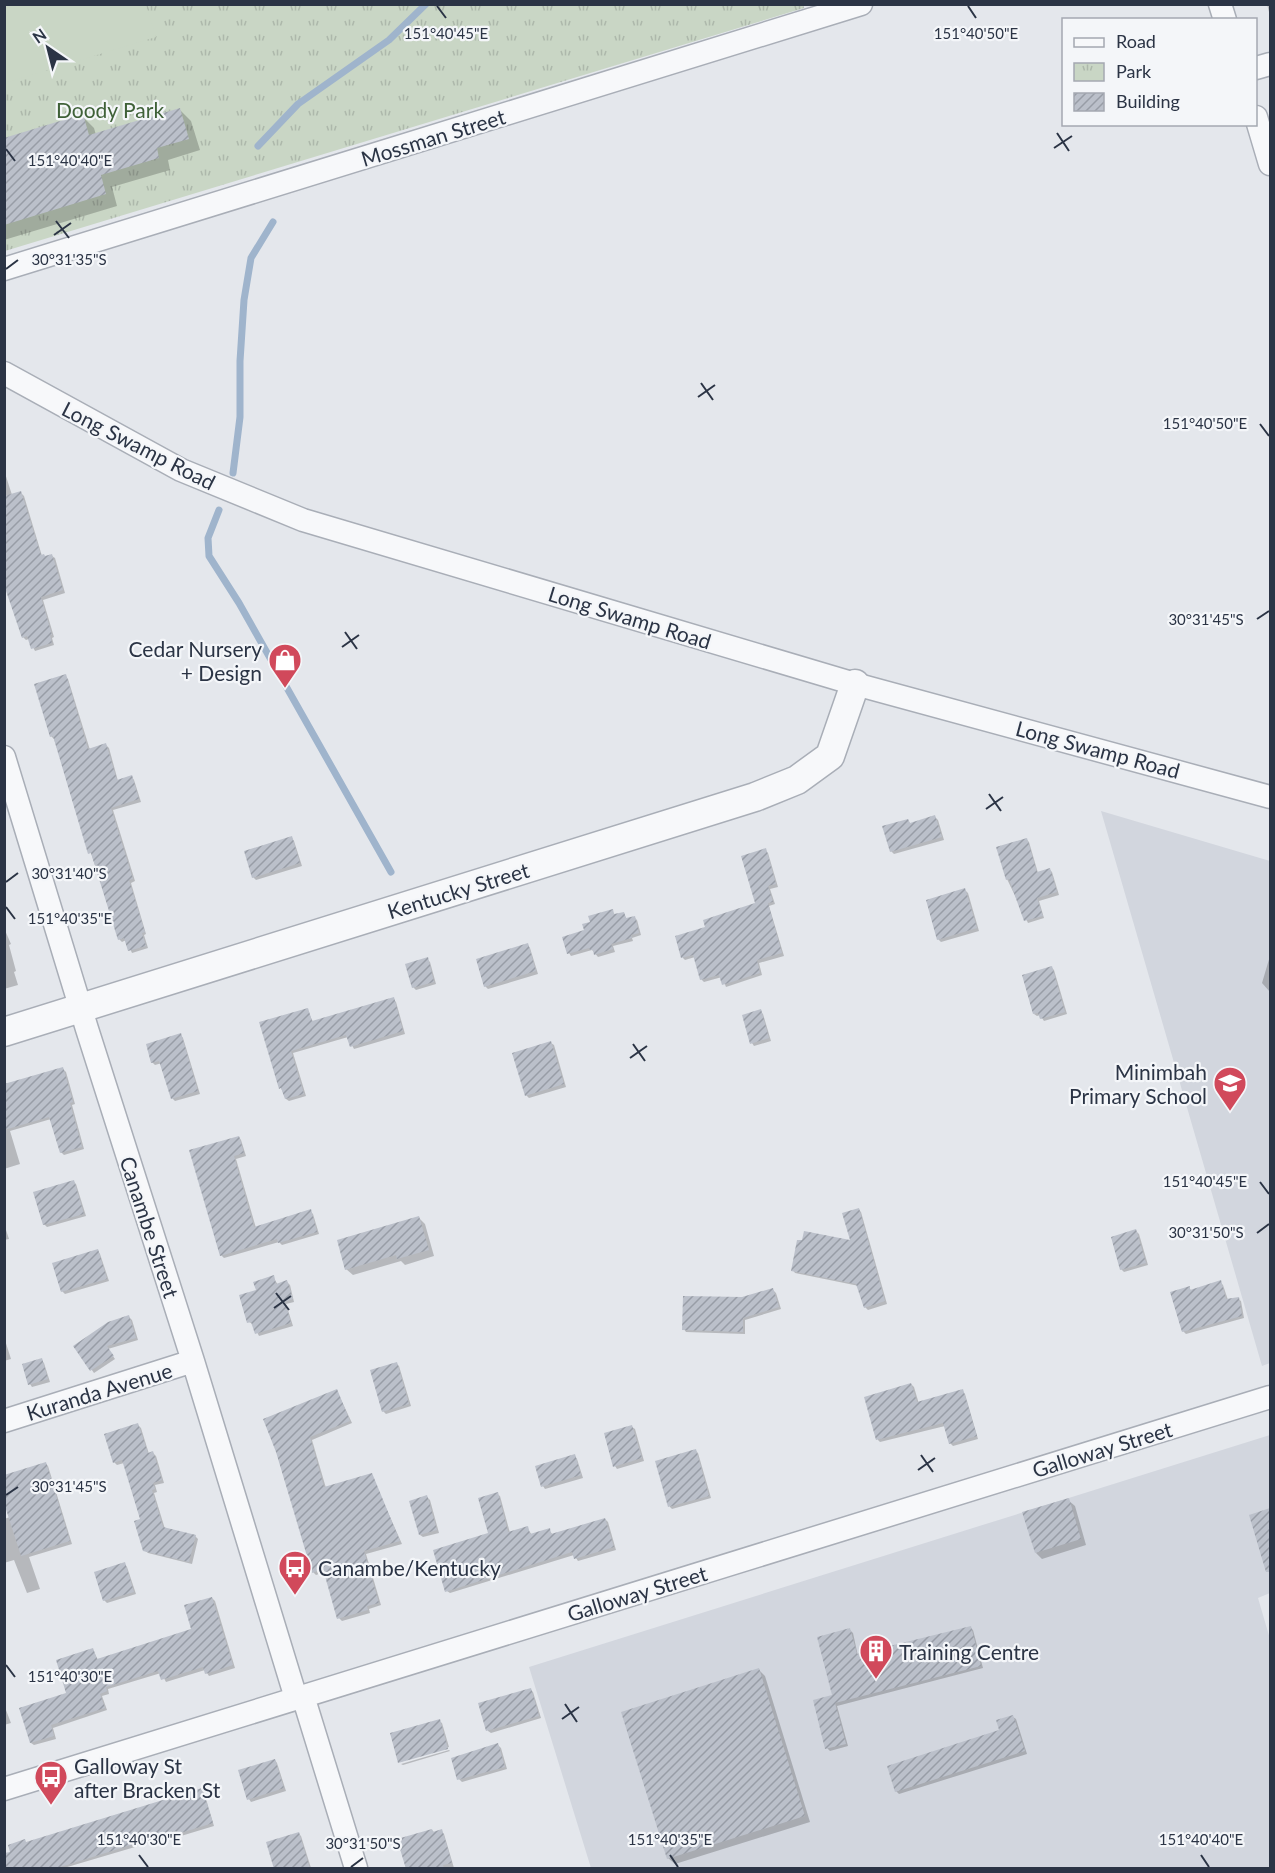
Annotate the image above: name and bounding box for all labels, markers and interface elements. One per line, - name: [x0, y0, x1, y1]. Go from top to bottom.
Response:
- north arrow: [18, 18, 78, 78]
- legend: [1062, 18, 1257, 126]
- text: N: [29, 24, 50, 47]
- text: 151°40'45"E: [404, 24, 488, 42]
- text: 151°40'50"E: [934, 24, 1018, 42]
- text: Road: [1116, 30, 1156, 52]
- text: Park: [1116, 60, 1152, 82]
- text: Building: [1116, 90, 1180, 112]
- park label: Doody Park: [56, 97, 164, 122]
- street label: Mossman Street: [358, 103, 509, 171]
- text: 151°40'40"E: [28, 151, 112, 169]
- text: 30°31'35"S: [31, 250, 107, 268]
- street label: Long Swamp Road: [58, 396, 220, 494]
- text: 151°40'50"E: [1163, 414, 1247, 432]
- street label: Long Swamp Road: [546, 580, 714, 654]
- text: 30°31'45"S: [1168, 610, 1244, 628]
- place label: Cedar Nursery + Design: [129, 636, 262, 685]
- shop icon: Cedar Nursery + Design: [267, 642, 303, 689]
- street label: Long Swamp Road: [1013, 715, 1183, 783]
- street label: Kentucky Street: [384, 856, 532, 923]
- text: 30°31'40"S: [31, 864, 107, 882]
- text: 151°40'35"E: [28, 909, 112, 927]
- place label: Minimbah Primary School: [1069, 1059, 1207, 1108]
- school or university icon: Minimbah Primary School: [1212, 1065, 1248, 1112]
- street label: Canambe Street: [115, 1153, 185, 1301]
- text: 151°40'45"E: [1163, 1172, 1247, 1190]
- text: 30°31'50"S: [1168, 1223, 1244, 1241]
- street label: Kuranda Avenue: [23, 1357, 175, 1425]
- street label: Galloway Street: [1029, 1416, 1175, 1482]
- text: 30°31'45"S: [31, 1477, 107, 1495]
- bus stop icon: Canambe/Kentucky: [277, 1549, 313, 1596]
- place label: Canambe/Kentucky: [318, 1555, 501, 1580]
- street label: Galloway Street: [564, 1560, 710, 1626]
- building icon: Training Centre: [858, 1633, 894, 1680]
- place label: Training Centre: [899, 1639, 1039, 1664]
- text: 151°40'30"E: [28, 1667, 112, 1685]
- place label: Galloway St after Bracken St: [74, 1753, 221, 1802]
- bus stop icon: Galloway St after Bracken St: [33, 1759, 69, 1806]
- text: 151°40'30"E: [97, 1830, 181, 1848]
- text: 151°40'35"E: [628, 1830, 712, 1848]
- text: 151°40'40"E: [1159, 1830, 1243, 1848]
- text: 30°31'50"S: [325, 1834, 401, 1852]

